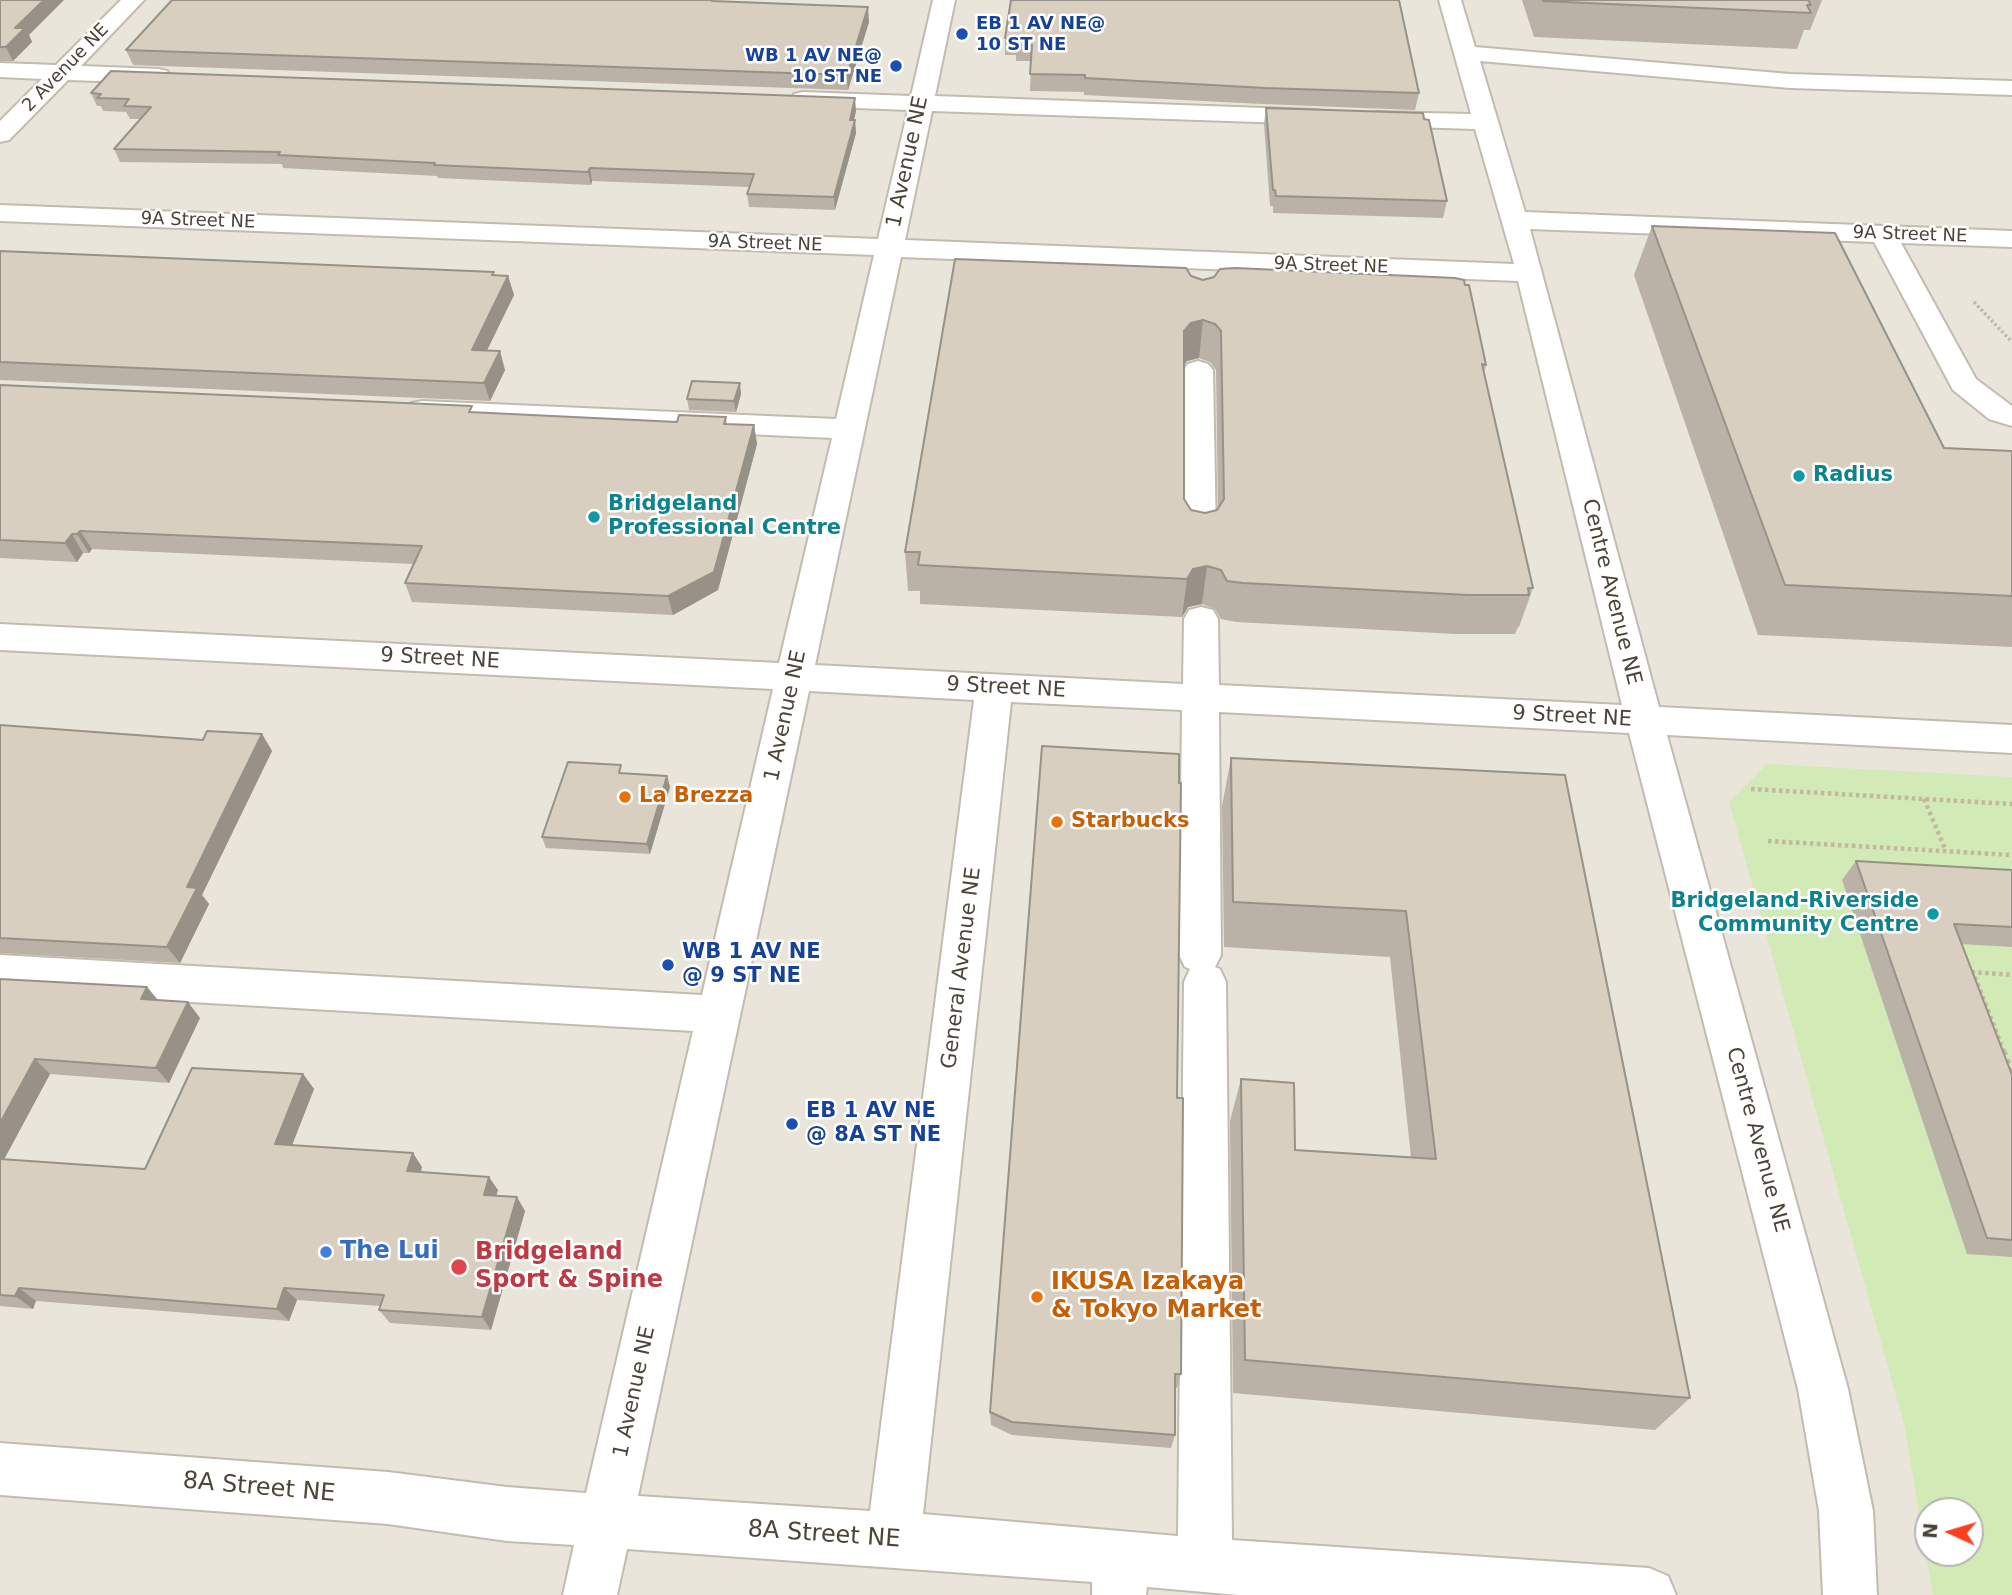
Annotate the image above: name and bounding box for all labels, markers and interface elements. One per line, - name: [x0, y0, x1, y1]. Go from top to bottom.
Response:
- place label: EB 1 AV NE@ 10 ST NE: [976, 13, 1105, 56]
- street label: 2 Avenue NE: [18, 19, 114, 117]
- marker: EB 1 AV NE@ 10 ST NE: [954, 26, 970, 42]
- place label: WB 1 AV NE@ 10 ST NE: [745, 45, 882, 88]
- marker: WB 1 AV NE@ 10 ST NE: [888, 58, 904, 74]
- street label: 1 Avenue NE: [882, 94, 934, 230]
- street label: 9A Street NE: [140, 208, 256, 234]
- street label: 9A Street NE: [1852, 222, 1968, 248]
- street label: 9A Street NE: [707, 231, 823, 257]
- street label: 9A Street NE: [1273, 253, 1389, 279]
- place label: Radius: [1813, 463, 1893, 489]
- marker: Radius: [1791, 468, 1807, 484]
- place label: Bridgeland Professional Centre: [608, 492, 841, 542]
- street label: Centre Avenue NE: [1576, 496, 1646, 688]
- marker: Bridgeland Professional Centre: [586, 509, 602, 525]
- street label: 9 Street NE: [380, 643, 500, 675]
- street label: 1 Avenue NE: [760, 648, 812, 784]
- street label: 9 Street NE: [946, 672, 1066, 704]
- street label: 9 Street NE: [1512, 701, 1632, 733]
- place label: La Brezza: [639, 784, 753, 810]
- marker: La Brezza: [617, 789, 633, 805]
- place label: Starbucks: [1071, 809, 1190, 835]
- marker: Starbucks: [1049, 814, 1065, 830]
- street label: General Avenue NE: [937, 866, 987, 1070]
- place label: Bridgeland-Riverside Community Centre: [1670, 889, 1919, 939]
- marker: Bridgeland-Riverside Community Centre: [1925, 906, 1941, 922]
- place label: WB 1 AV NE @ 9 ST NE: [682, 940, 821, 990]
- marker: WB 1 AV NE @ 9 ST NE: [660, 957, 676, 973]
- street label: Centre Avenue NE: [1720, 1045, 1794, 1235]
- place label: EB 1 AV NE @ 8A ST NE: [806, 1099, 941, 1149]
- marker: EB 1 AV NE @ 8A ST NE: [784, 1116, 800, 1132]
- place label: The Lui: [340, 1238, 439, 1266]
- place label: Bridgeland Sport & Spine: [475, 1239, 663, 1295]
- marker: The Lui: [318, 1244, 334, 1260]
- marker: Bridgeland Sport & Spine: [449, 1257, 469, 1277]
- place label: IKUSA Izakaya & Tokyo Market: [1051, 1269, 1261, 1325]
- marker: IKUSA Izakaya & Tokyo Market: [1029, 1289, 1045, 1305]
- street label: 1 Avenue NE: [609, 1324, 661, 1460]
- street label: 8A Street NE: [182, 1467, 336, 1509]
- north arrow: [1914, 1497, 1984, 1567]
- street label: 8A Street NE: [747, 1515, 901, 1555]
- text: N: [1919, 1522, 1942, 1539]

